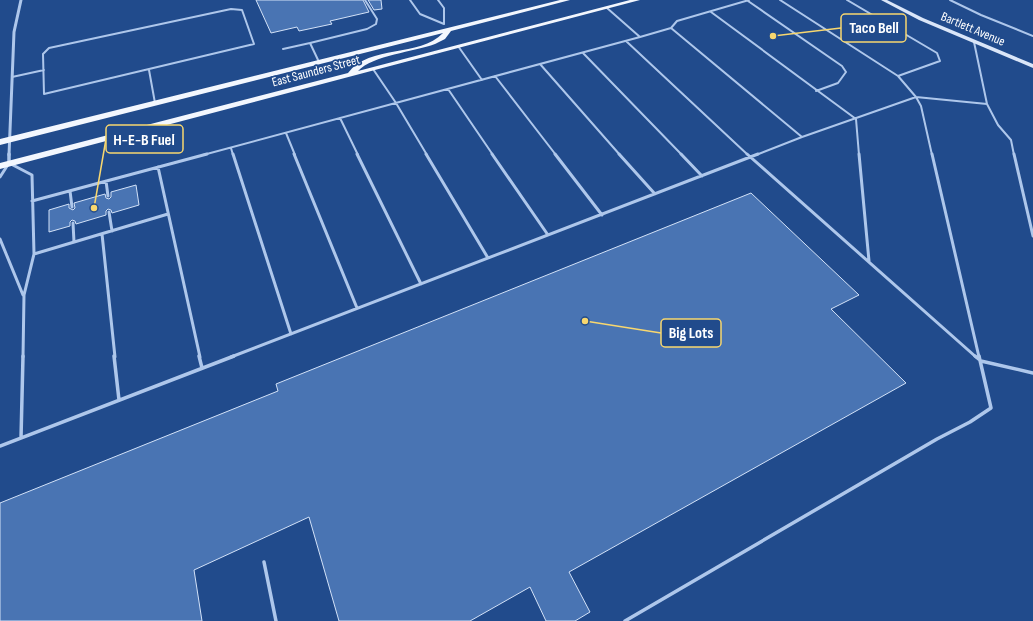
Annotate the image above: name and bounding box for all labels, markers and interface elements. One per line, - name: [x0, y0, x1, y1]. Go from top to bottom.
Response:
- street label: Bartlett Avenue: [939, 8, 1007, 50]
- callout: Taco Bell: [841, 14, 906, 42]
- text: Taco Bell: [849, 19, 899, 38]
- street label: East Saunders Street: [270, 52, 362, 90]
- callout: H-E-B Fuel: [106, 125, 183, 153]
- text: H-E-B Fuel: [113, 131, 175, 150]
- callout: Big Lots: [661, 319, 721, 347]
- text: Big Lots: [669, 324, 713, 343]

